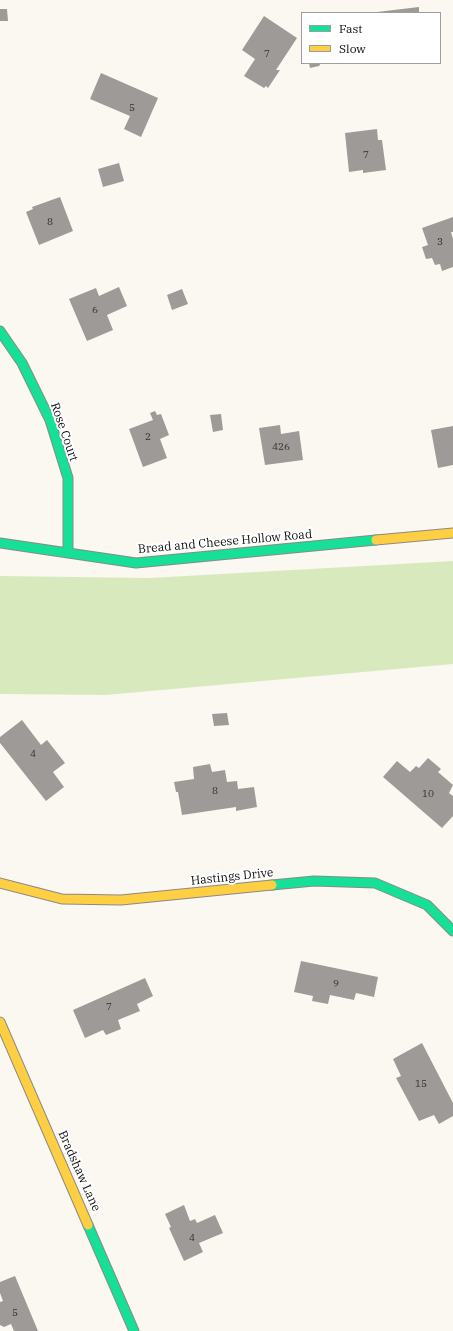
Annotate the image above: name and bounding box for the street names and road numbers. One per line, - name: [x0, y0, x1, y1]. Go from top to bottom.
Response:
- street label: Rose Court: [47, 401, 81, 463]
- street label: Bread and Cheese Hollow Road: [137, 527, 313, 557]
- street label: Hastings Drive: [190, 866, 274, 888]
- street label: Bradshaw Lane: [55, 1128, 103, 1214]

